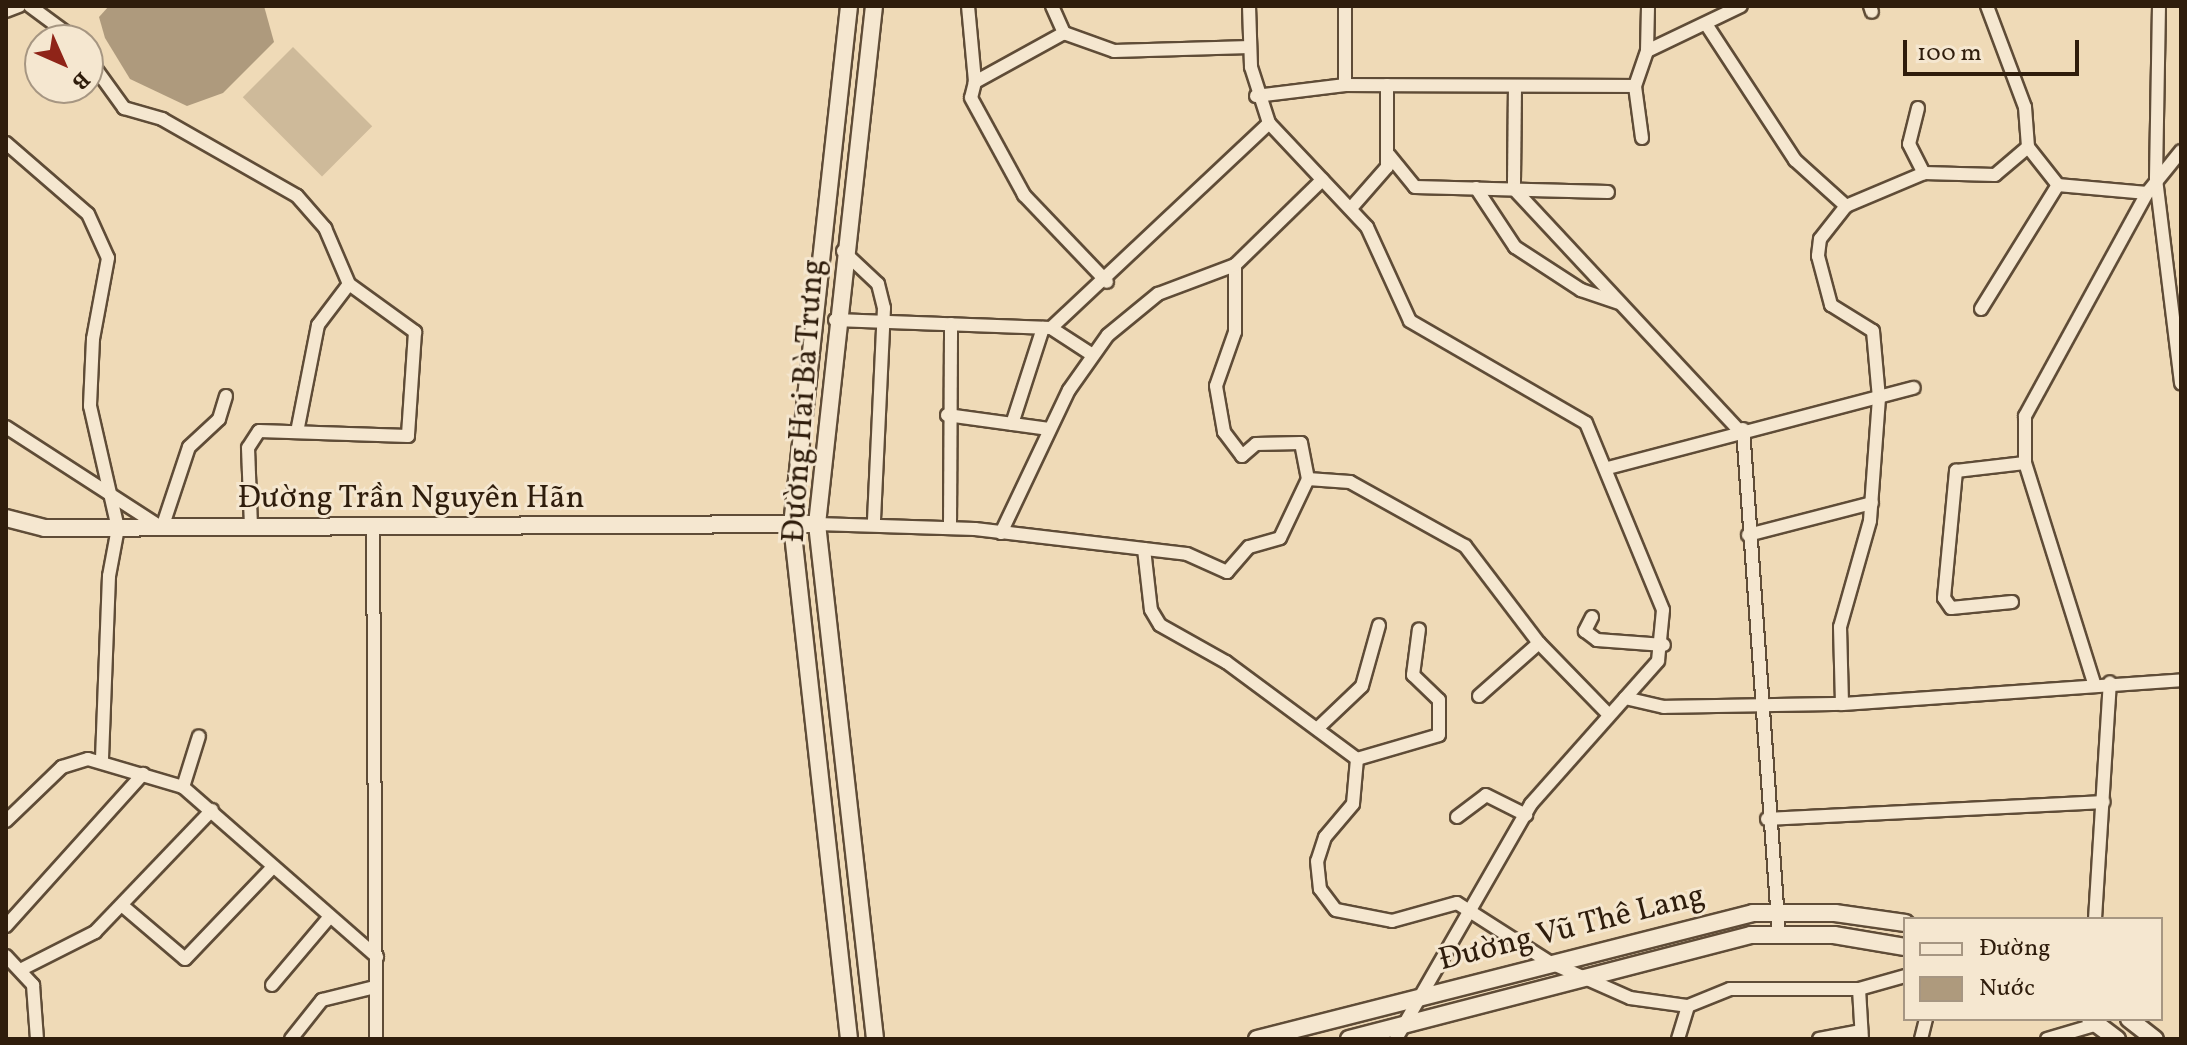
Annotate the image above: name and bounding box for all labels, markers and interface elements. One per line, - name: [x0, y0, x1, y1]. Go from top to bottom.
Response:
- north arrow: [24, 24, 104, 104]
- scale bar: [1907, 24, 2083, 74]
- text: 100 m: [1917, 37, 1982, 71]
- text: B: [64, 64, 96, 96]
- street label: Đường Hai Bà Trưng: [776, 257, 834, 545]
- street label: Đường Trần Nguyên Hãn: [237, 480, 585, 518]
- street label: Đường Vũ Thê Lang: [1434, 877, 1710, 981]
- legend: [1903, 917, 2163, 1021]
- text: Đường: [1979, 932, 2051, 966]
- text: Nước: [1979, 972, 2035, 1006]

